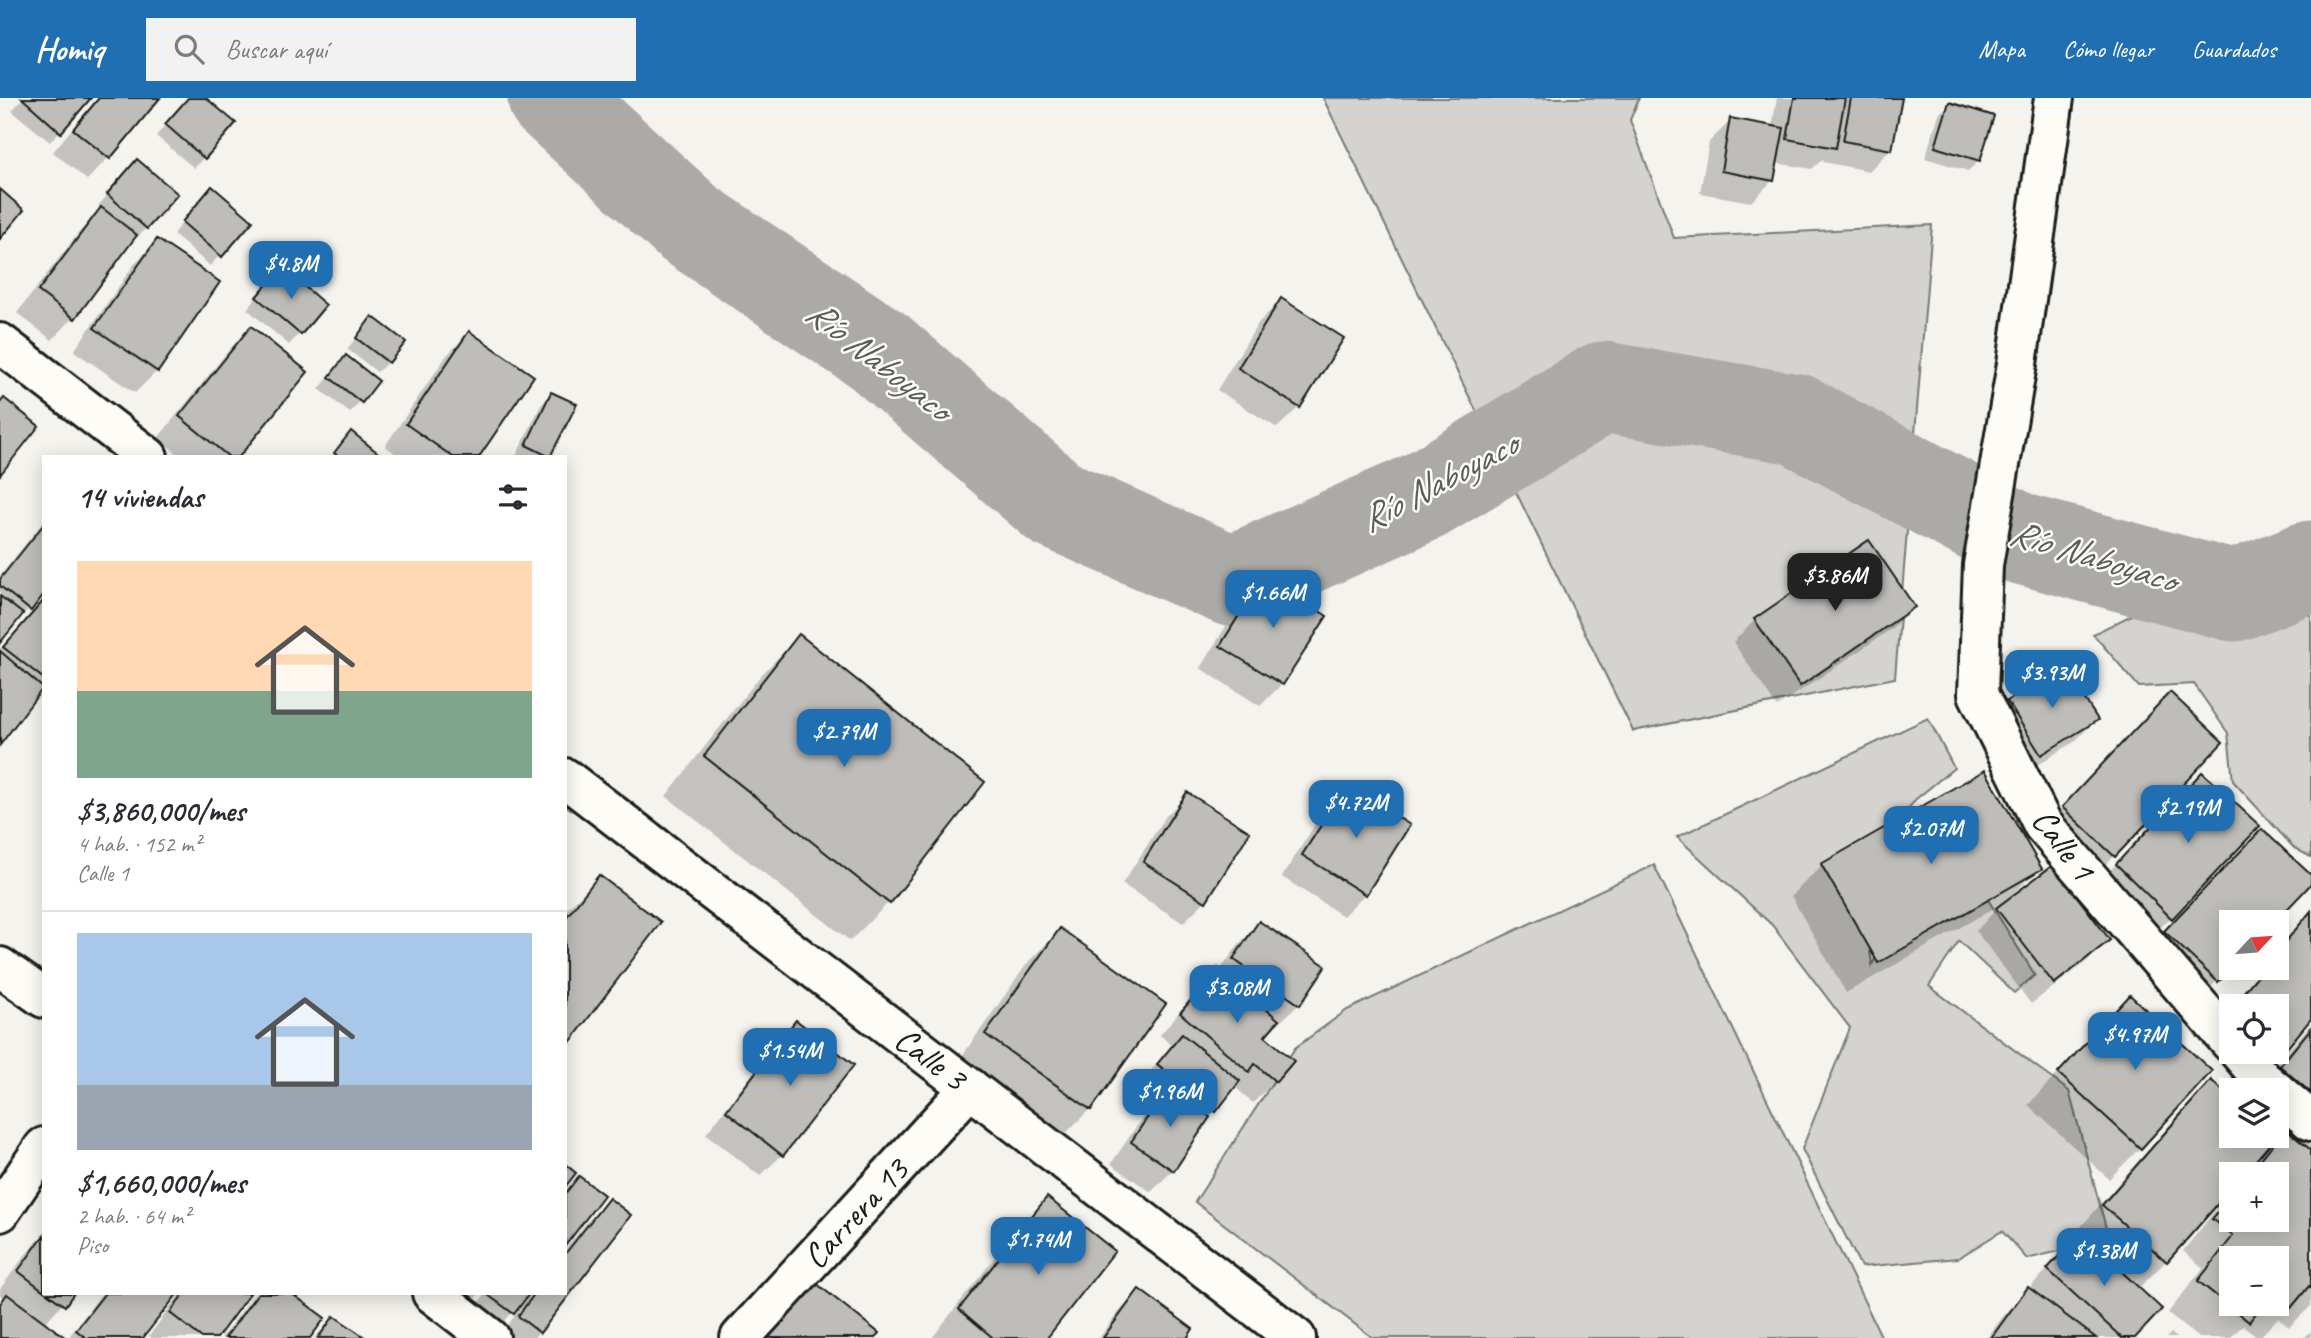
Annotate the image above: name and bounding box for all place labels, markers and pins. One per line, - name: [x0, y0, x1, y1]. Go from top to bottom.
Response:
- pin: $4.8M: [242, 242, 340, 301]
- pin: $3.86M: [1778, 554, 1892, 613]
- pin: $1.66M: [1216, 570, 1330, 630]
- pin: $3.93M: [1995, 650, 2109, 710]
- pin: $2.79M: [787, 710, 901, 769]
- pin: $4.72M: [1299, 780, 1413, 840]
- pin: $2.19M: [2131, 786, 2245, 845]
- pin: $2.07M: [1874, 806, 1988, 866]
- pin: $3.08M: [1180, 965, 1294, 1025]
- pin: $4.97M: [2078, 1012, 2192, 1072]
- pin: $1.54M: [733, 1028, 847, 1088]
- pin: $1.96M: [1113, 1070, 1227, 1129]
- pin: $1.74M: [981, 1218, 1095, 1277]
- pin: $1.38M: [2047, 1228, 2161, 1288]

